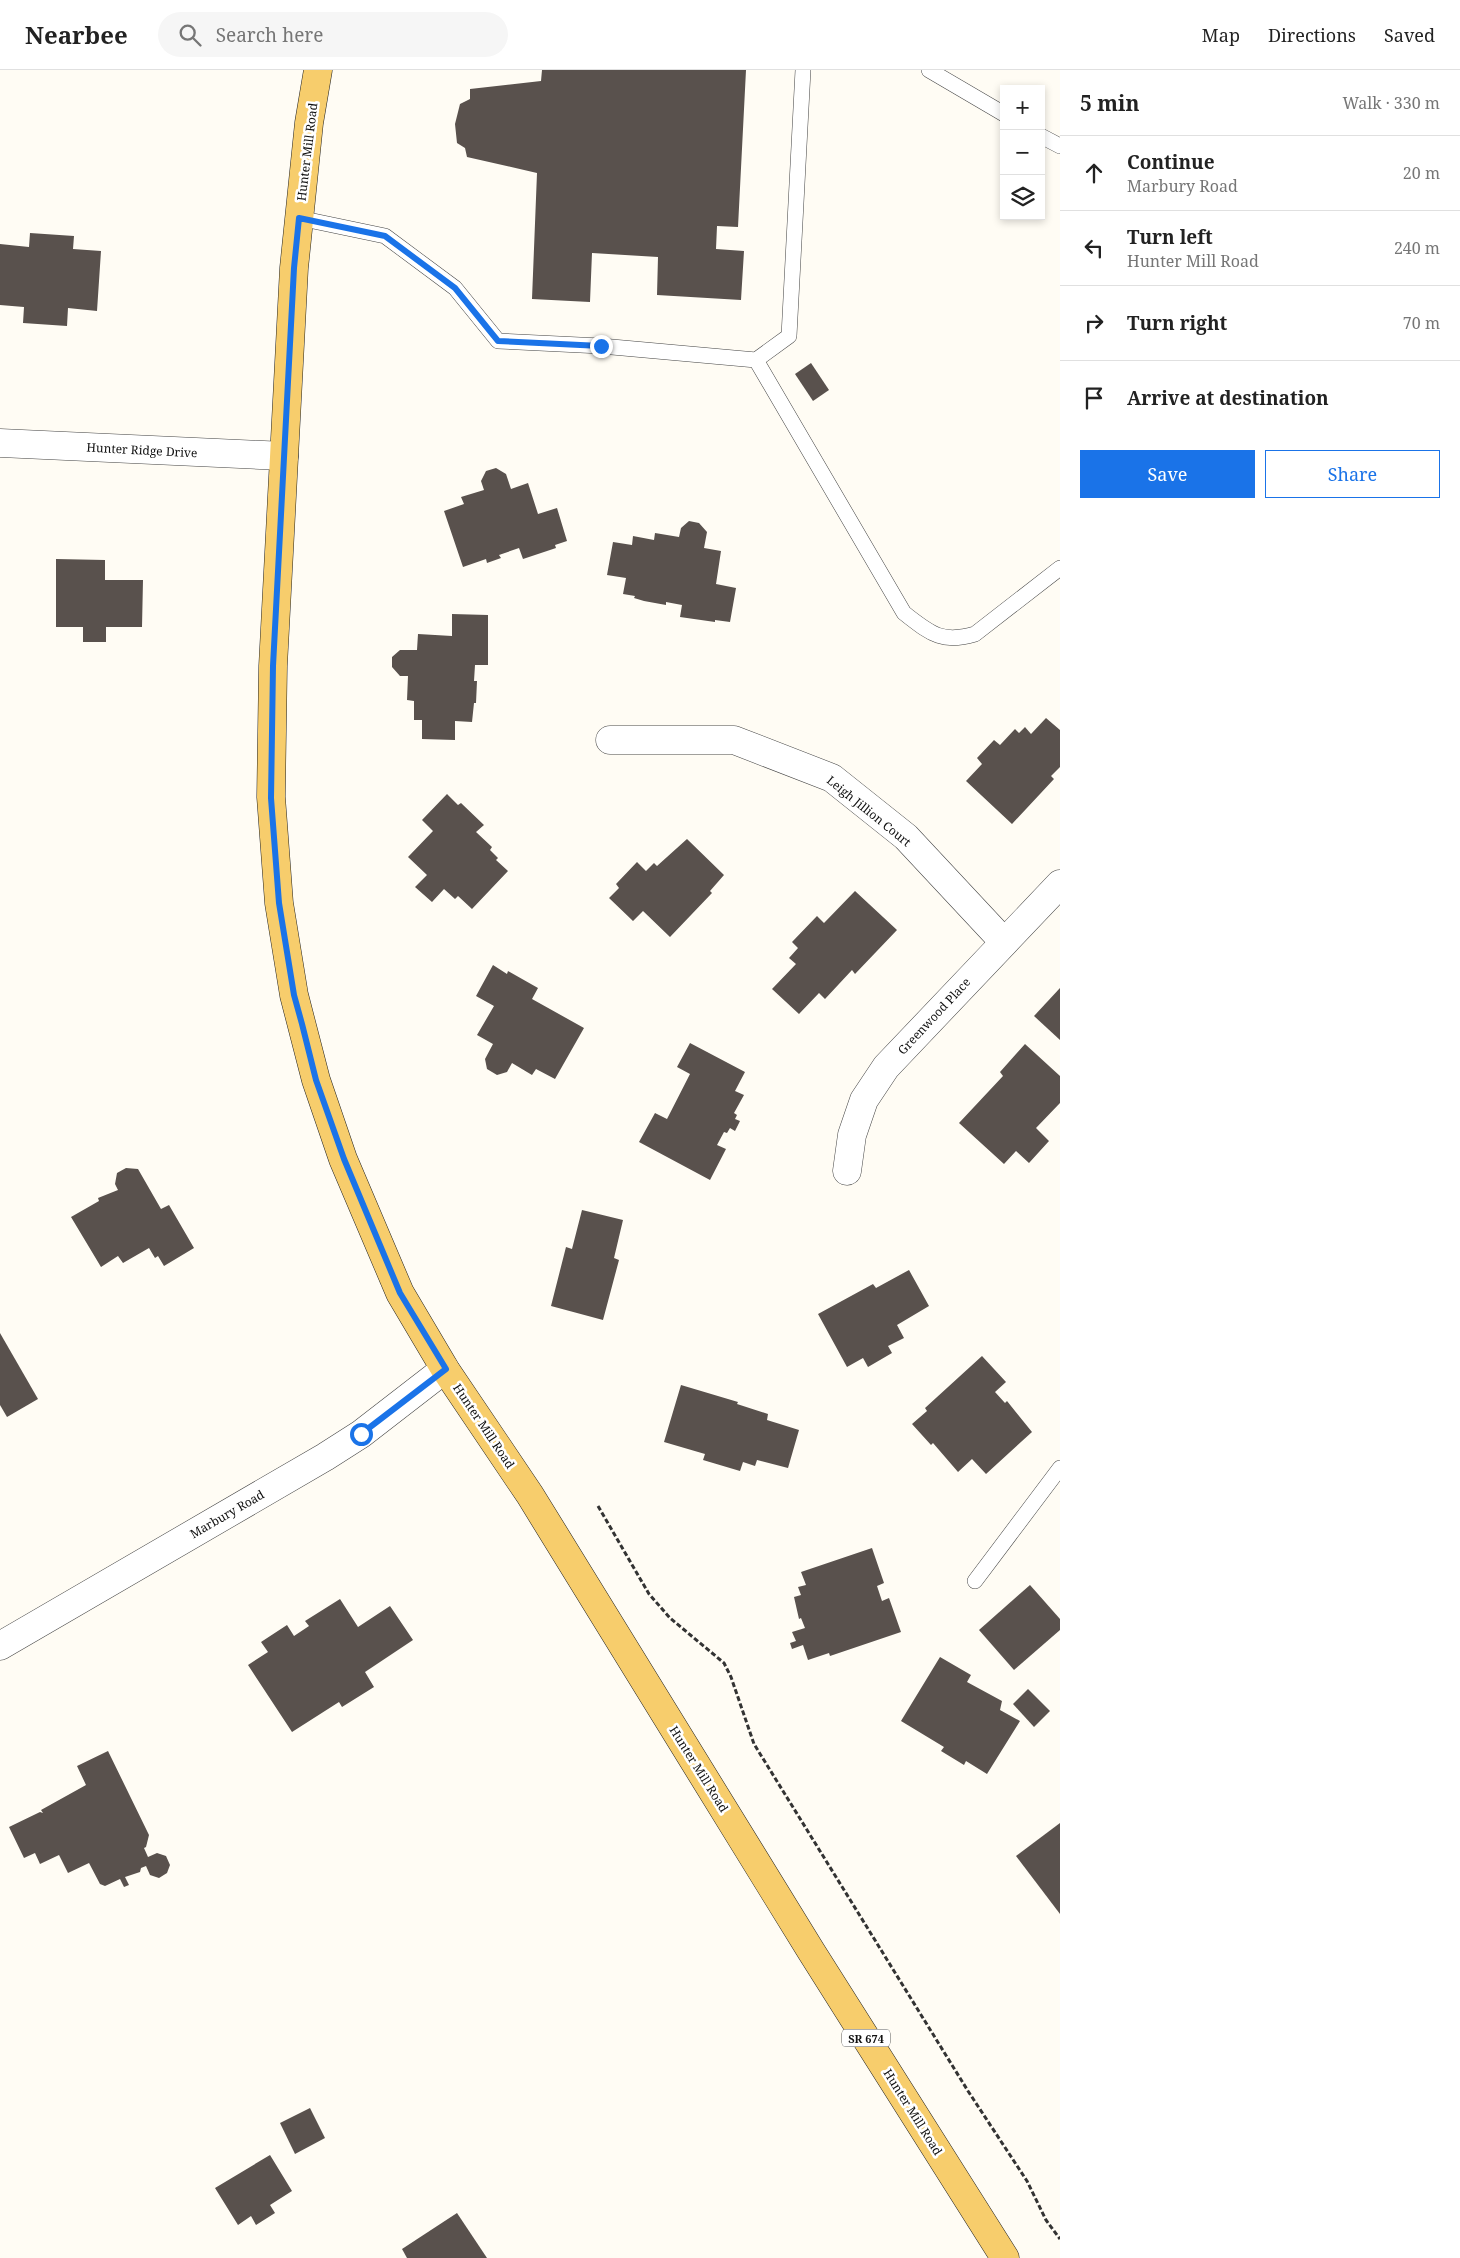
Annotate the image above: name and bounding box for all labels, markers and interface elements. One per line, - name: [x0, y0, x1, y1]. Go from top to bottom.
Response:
- search box: [158, 12, 508, 57]
- text: Nearbee: [25, 18, 128, 51]
- icon: search: [176, 21, 204, 49]
- text: Search here: [216, 22, 323, 48]
- text: Map: [1202, 23, 1240, 47]
- text: Directions: [1268, 23, 1356, 47]
- text: Saved: [1384, 23, 1435, 47]
- map controls: [1000, 85, 1045, 220]
- button: +: [1000, 85, 1045, 130]
- text: 5 min: [1080, 89, 1139, 117]
- text: Walk · 330 m: [1343, 92, 1440, 114]
- street label: Hunter Mill Road: [293, 101, 322, 202]
- button: −: [1000, 130, 1045, 175]
- text: Continue: [1127, 149, 1215, 175]
- icon: ahead: [1080, 159, 1108, 187]
- text: 20 m: [1403, 162, 1440, 184]
- button: layers: [1000, 175, 1045, 220]
- text: Marbury Road: [1127, 175, 1238, 197]
- text: Turn left: [1127, 224, 1213, 250]
- icon: left: [1080, 234, 1108, 262]
- text: 240 m: [1394, 237, 1440, 259]
- text: Hunter Mill Road: [1127, 250, 1259, 272]
- icon: right: [1080, 309, 1108, 337]
- text: Turn right: [1127, 310, 1227, 336]
- text: 70 m: [1403, 312, 1440, 334]
- route end: [590, 335, 613, 358]
- icon: arrive: [1080, 384, 1108, 412]
- text: Arrive at destination: [1127, 385, 1329, 411]
- street label: Hunter Ridge Drive: [86, 439, 198, 461]
- button: Save: [1080, 450, 1255, 498]
- button: Share: [1265, 450, 1440, 498]
- street label: Leigh Jillion Court: [823, 772, 915, 850]
- street label: Greenwood Place: [894, 974, 974, 1058]
- street label: Hunter Mill Road: [449, 1380, 519, 1472]
- route start: [350, 1423, 373, 1446]
- street label: Marbury Road: [187, 1486, 268, 1542]
- street label: Hunter Mill Road: [666, 1723, 733, 1816]
- road number: SR 674: [842, 2030, 890, 2046]
- street label: Hunter Mill Road: [880, 2066, 947, 2159]

